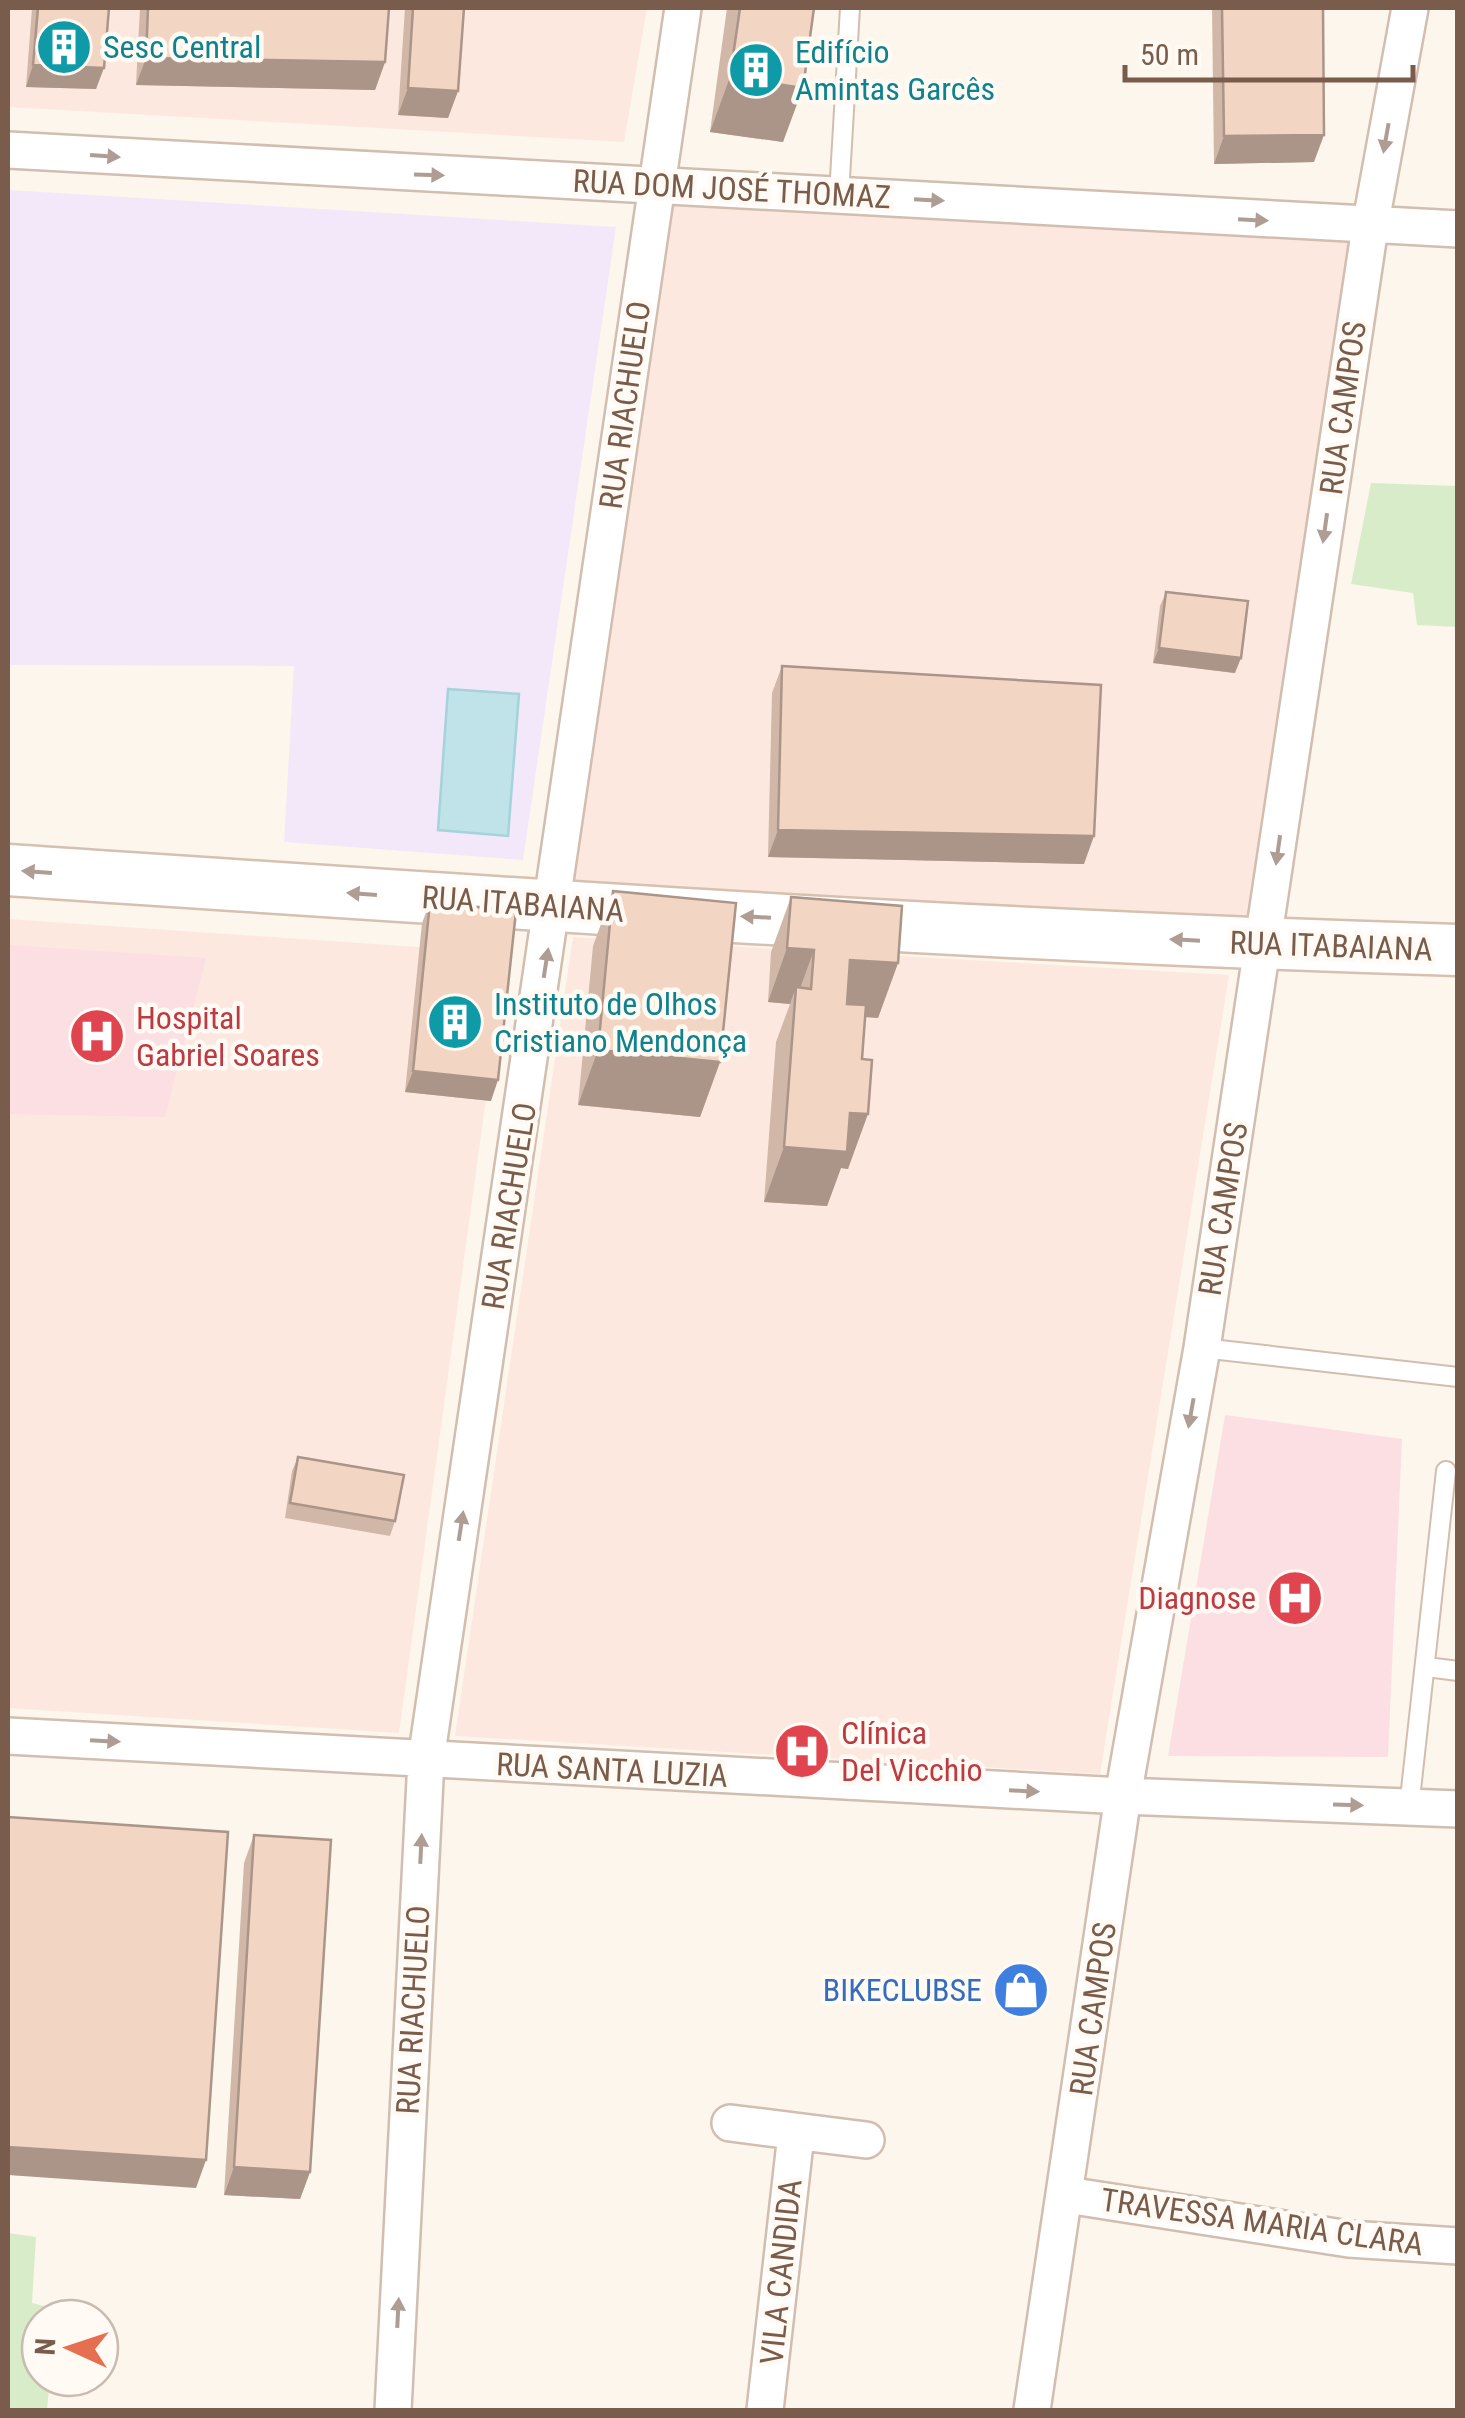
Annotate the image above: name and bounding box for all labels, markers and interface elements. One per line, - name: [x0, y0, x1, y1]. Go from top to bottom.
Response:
- building icon: Sesc Central: [34, 17, 94, 77]
- scale bar: [1125, 20, 1412, 82]
- place label: Sesc Central: [103, 28, 261, 66]
- place label: Edifício Amintas Garcês: [795, 33, 995, 108]
- text: 50 m: [1140, 37, 1199, 72]
- building icon: Edifício Amintas Garcês: [726, 40, 786, 100]
- one-way arrow: [1378, 123, 1393, 154]
- one-way arrow: [89, 148, 121, 164]
- street label: RUA DOM JOSÉ THOMAZ: [572, 162, 892, 216]
- one-way arrow: [414, 167, 446, 183]
- one-way arrow: [913, 192, 945, 208]
- one-way arrow: [1237, 212, 1269, 228]
- street label: RUA RIACHUELO: [592, 299, 658, 511]
- street label: RUA CAMPOS: [1312, 319, 1374, 497]
- one-way arrow: [1317, 513, 1333, 544]
- one-way arrow: [1270, 834, 1285, 866]
- one-way arrow: [21, 864, 53, 880]
- street label: RUA ITABAIANA: [420, 878, 626, 930]
- one-way arrow: [345, 885, 377, 901]
- one-way arrow: [739, 909, 771, 925]
- street label: RUA ITABAIANA: [1229, 923, 1433, 969]
- one-way arrow: [1169, 932, 1201, 948]
- one-way arrow: [538, 947, 554, 978]
- place label: Instituto de Olhos Cristiano Mendonça: [494, 985, 747, 1060]
- building icon: Instituto de Olhos Cristiano Mendonça: [425, 992, 485, 1052]
- place label: Hospital Gabriel Soares: [136, 999, 320, 1074]
- hospital icon: Hospital Gabriel Soares: [67, 1006, 127, 1066]
- street label: RUA RIACHUELO: [474, 1100, 544, 1312]
- street label: RUA CAMPOS: [1191, 1120, 1255, 1298]
- one-way arrow: [1183, 1398, 1198, 1429]
- one-way arrow: [453, 1510, 469, 1542]
- hospital icon: Diagnose: [1265, 1568, 1325, 1628]
- place label: Diagnose: [1138, 1579, 1256, 1617]
- place label: Clínica Del Vicchio: [841, 1714, 983, 1789]
- hospital icon: Clínica Del Vicchio: [772, 1721, 832, 1781]
- one-way arrow: [89, 1733, 121, 1749]
- street label: RUA SANTA LUZIA: [495, 1745, 729, 1795]
- one-way arrow: [1008, 1783, 1040, 1799]
- one-way arrow: [1333, 1797, 1365, 1813]
- one-way arrow: [413, 1832, 429, 1864]
- street label: RUA RIACHUELO: [389, 1905, 437, 2115]
- street label: RUA CAMPOS: [1062, 1920, 1124, 2098]
- shop icon: BIKECLUBSE: [991, 1960, 1051, 2020]
- place label: BIKECLUBSE: [823, 1971, 982, 2009]
- street label: VILA CANDIDA: [752, 2177, 810, 2367]
- street label: TRAVESSA MARIA CLARA: [1098, 2181, 1426, 2263]
- one-way arrow: [390, 2297, 406, 2329]
- north arrow: [20, 2298, 120, 2398]
- text: N: [29, 2337, 62, 2356]

